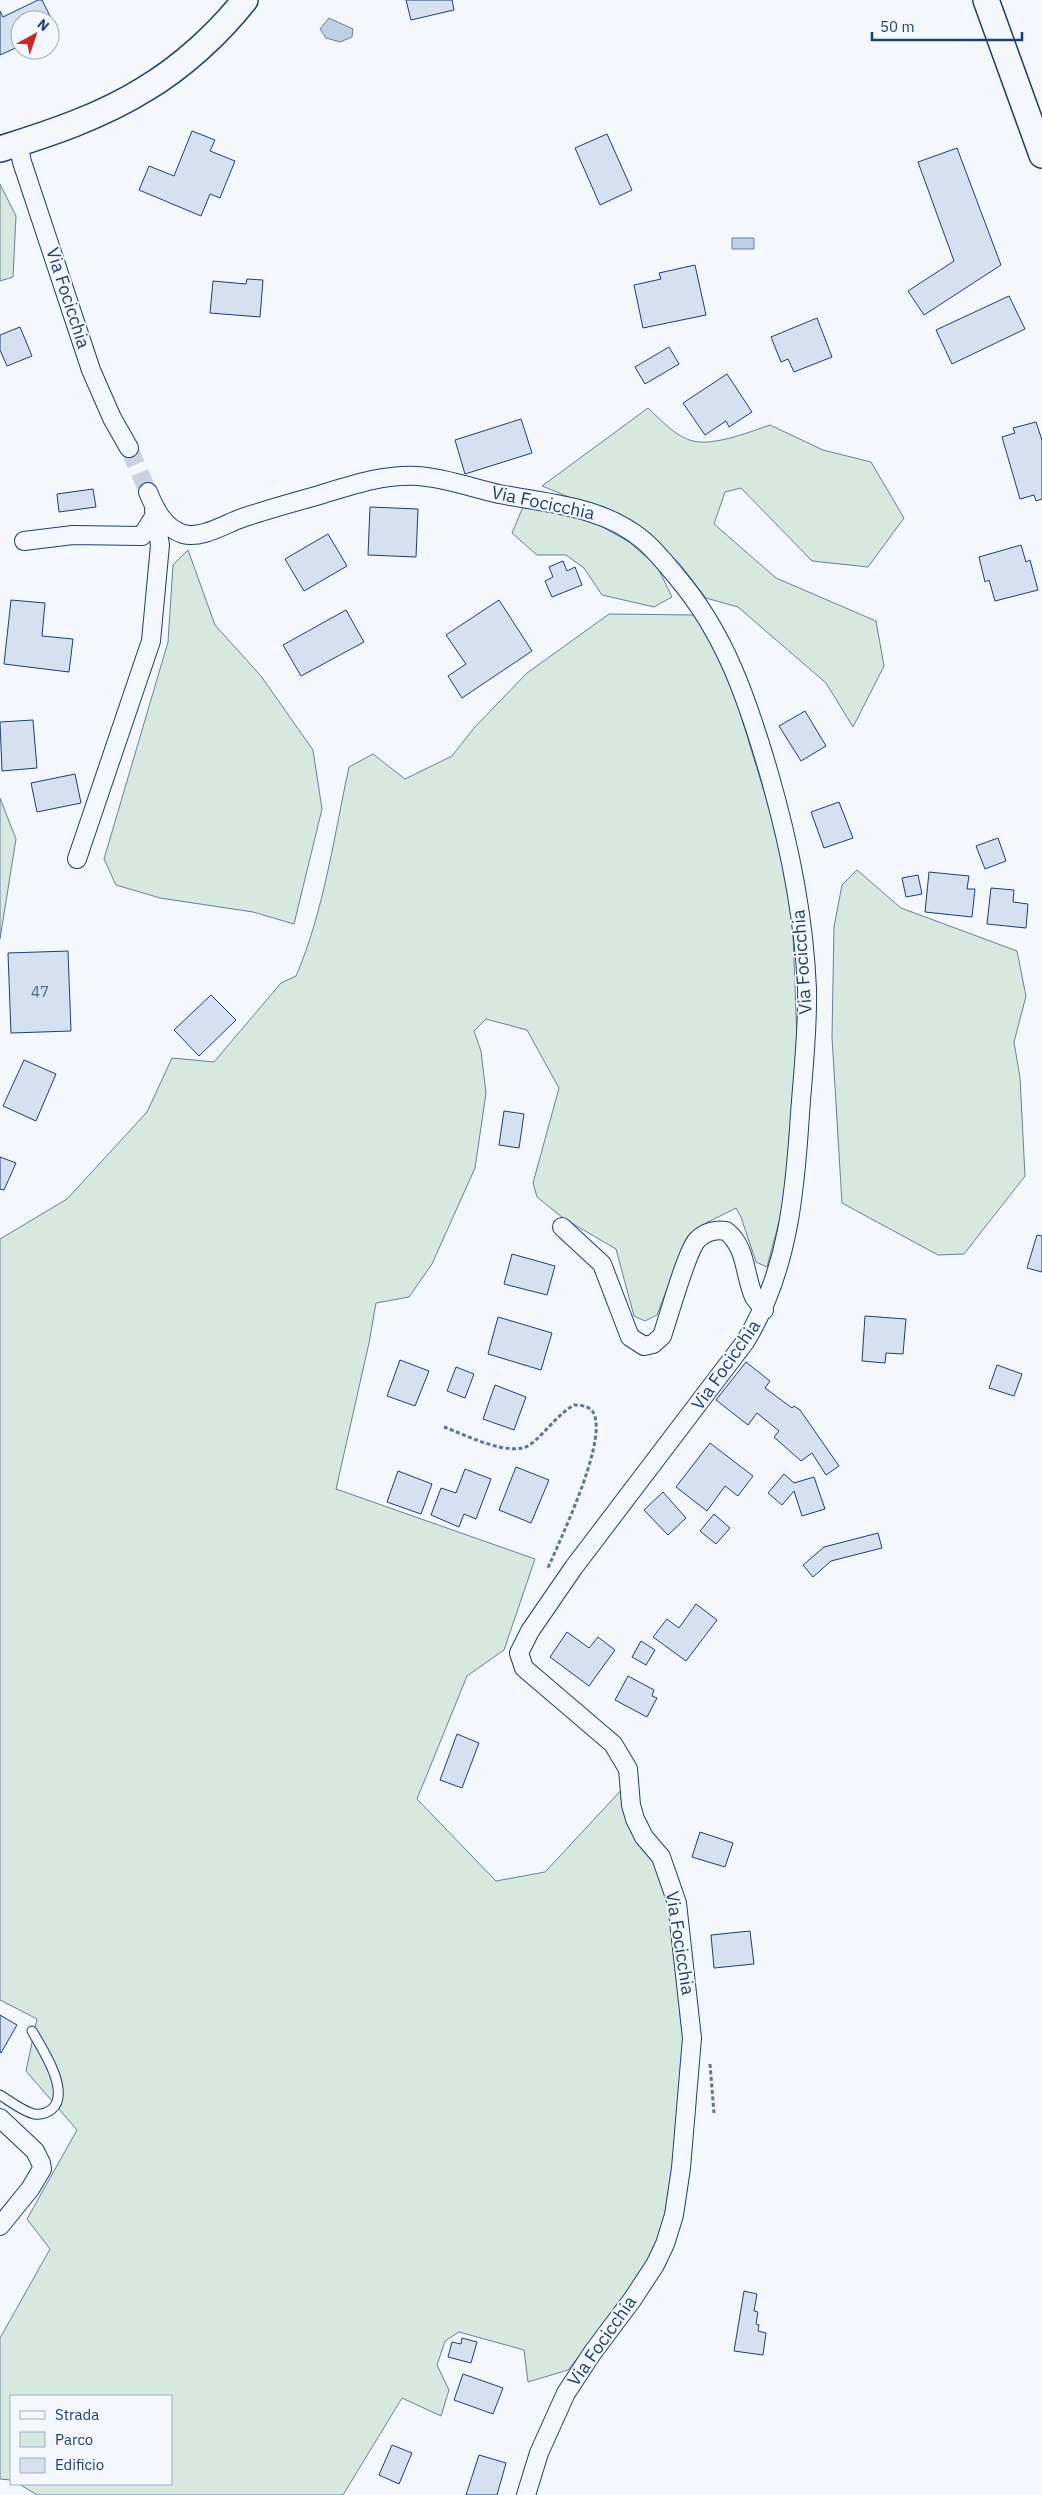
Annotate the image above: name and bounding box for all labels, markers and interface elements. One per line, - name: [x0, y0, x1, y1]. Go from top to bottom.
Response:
- north arrow: [10, 10, 60, 60]
- scale bar: [872, 10, 1022, 42]
- text: N: [34, 15, 53, 35]
- text: 50 m: [880, 17, 915, 36]
- street label: Via Focicchia: [41, 244, 96, 352]
- street label: Via Focicchia: [489, 480, 597, 525]
- street label: Via Focicchia: [786, 909, 817, 1015]
- house number: 47: [31, 982, 49, 1001]
- street label: Via Focicchia: [686, 1315, 765, 1414]
- street label: Via Focicchia: [661, 1889, 700, 1997]
- street label: Via Focicchia: [562, 2291, 641, 2390]
- legend: [10, 2395, 172, 2485]
- text: Strada: [55, 2405, 99, 2424]
- text: Parco: [55, 2430, 93, 2449]
- text: Edificio: [55, 2455, 104, 2474]

